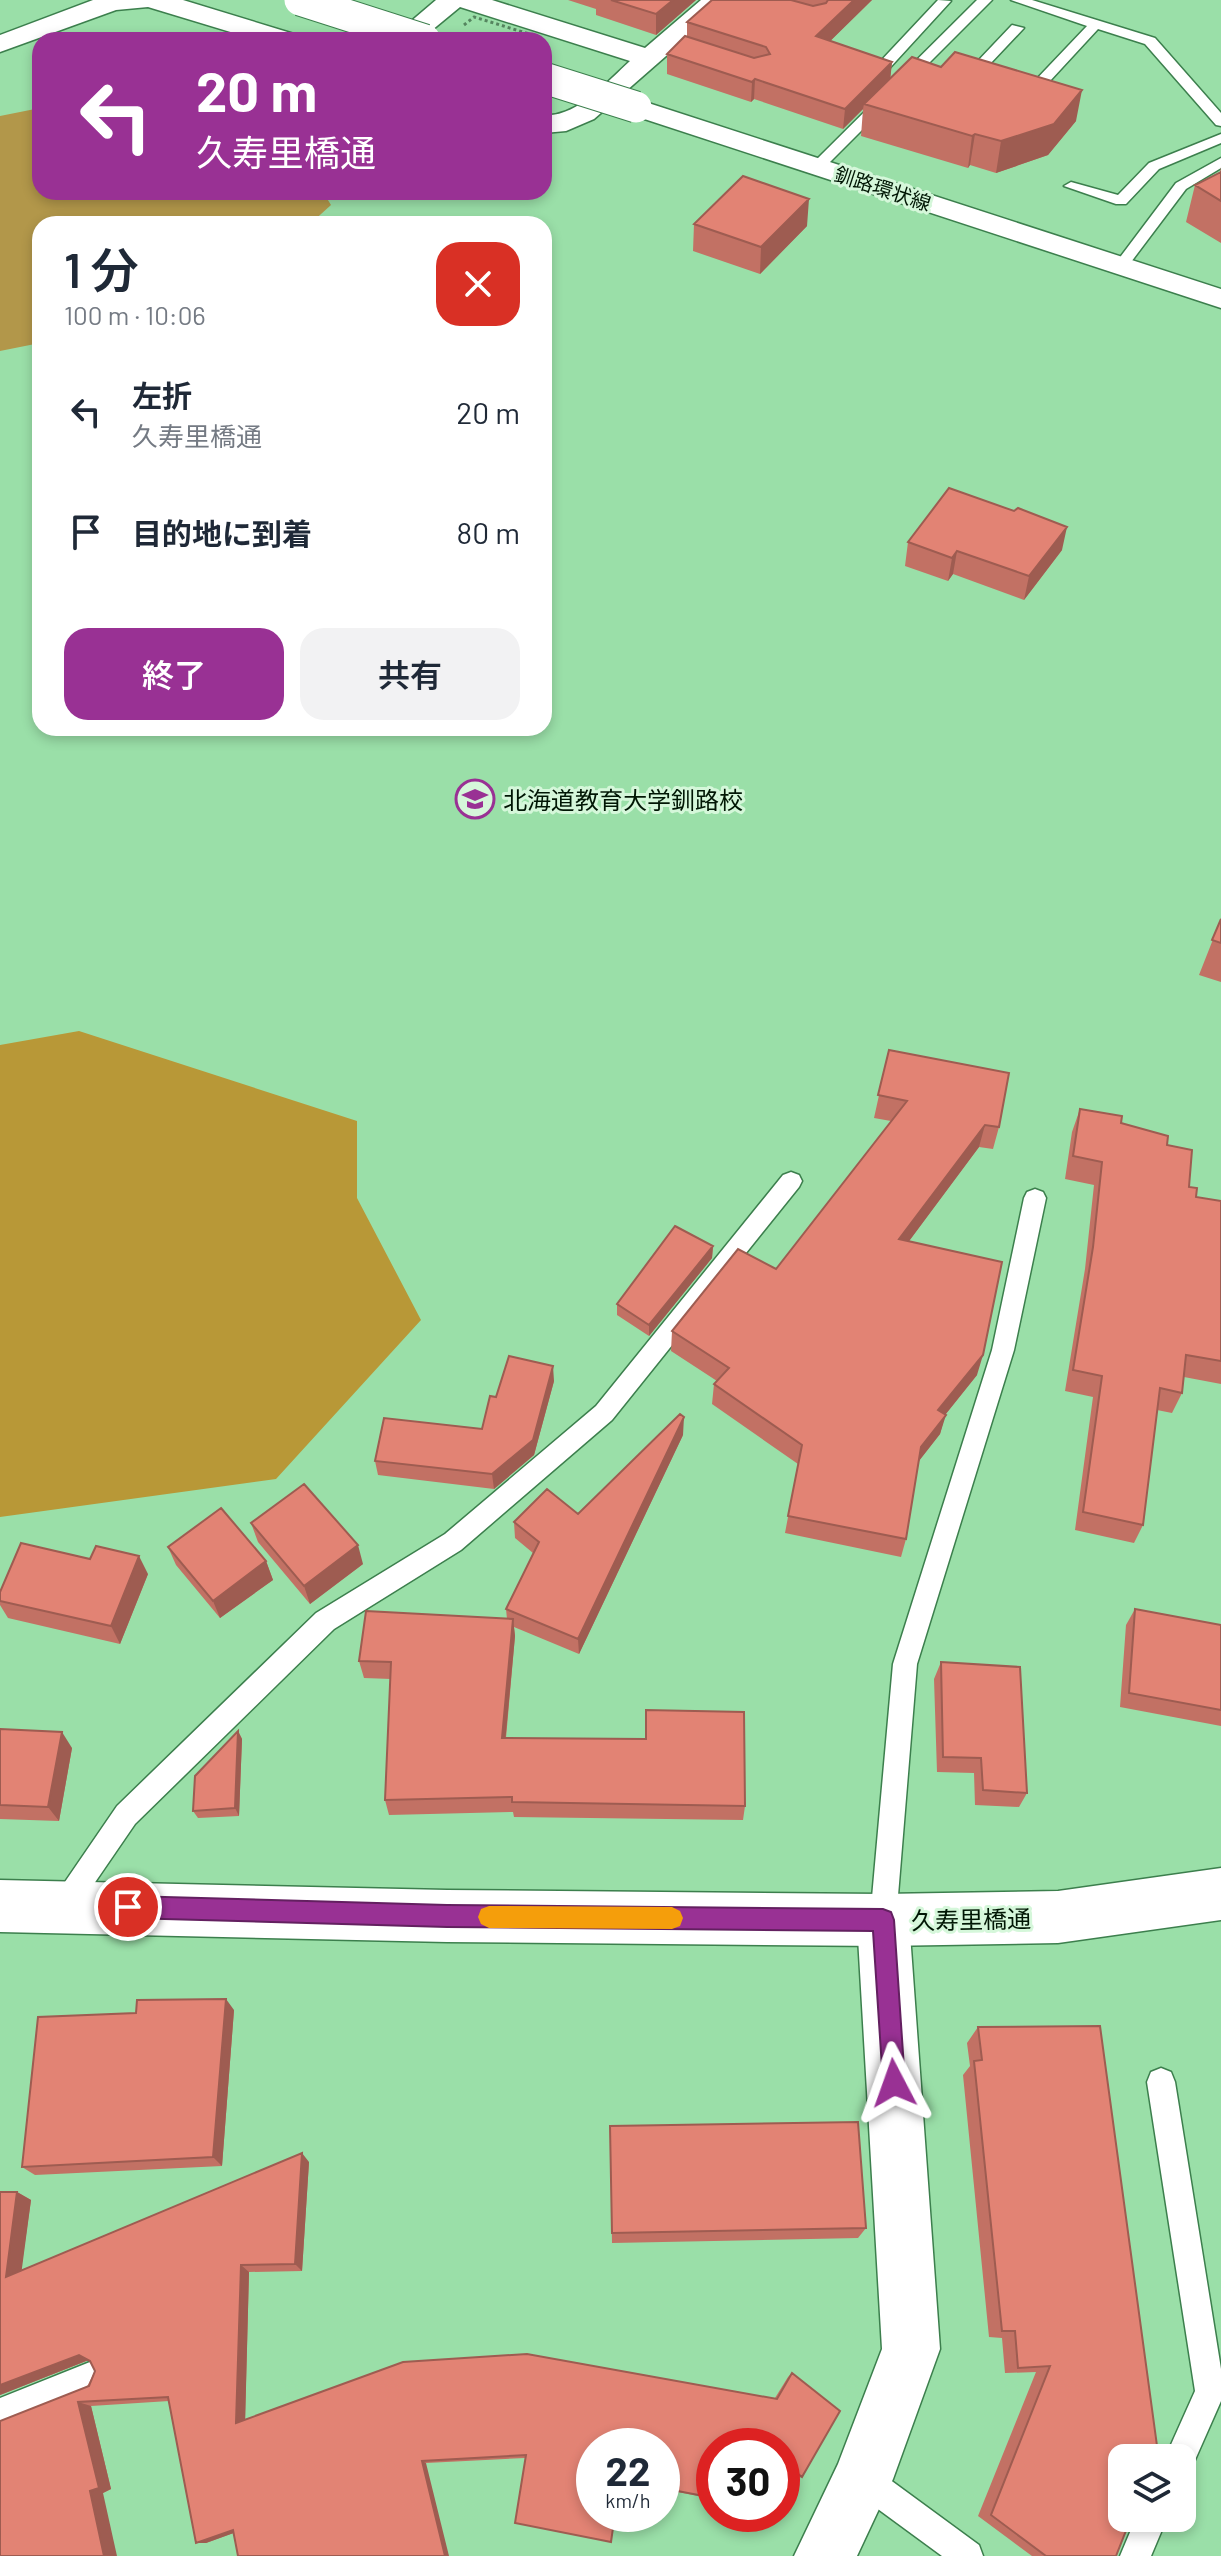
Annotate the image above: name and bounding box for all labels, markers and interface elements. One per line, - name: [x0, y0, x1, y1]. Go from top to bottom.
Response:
- text: 20 m: [196, 56, 317, 123]
- icon: left: [64, 64, 168, 168]
- text: 久寿里橋通: [196, 130, 376, 173]
- street label: 釧路環状線: [832, 161, 934, 215]
- text: 1 分: [64, 240, 139, 298]
- button: close: [436, 242, 520, 326]
- text: 100 m · 10:06: [64, 299, 206, 330]
- text: 左折: [132, 377, 192, 413]
- icon: left: [64, 390, 108, 434]
- text: 20 m: [456, 394, 520, 430]
- text: 久寿里橋通: [132, 420, 262, 451]
- icon: arrive: [64, 510, 108, 554]
- text: 80 m: [457, 514, 520, 550]
- text: 目的地に到着: [132, 515, 312, 551]
- button: 終了: [64, 628, 284, 720]
- button: 共有: [300, 628, 520, 720]
- school or university icon: 北海道教育大学釧路校: [454, 778, 496, 820]
- place label: 北海道教育大学釧路校: [503, 785, 743, 814]
- pin: [94, 1873, 162, 1941]
- icon: arrive: [106, 1885, 150, 1929]
- street label: 久寿里橋通: [911, 1903, 1031, 1935]
- position arrow: [852, 2041, 936, 2125]
- speed limit sign: 30: [696, 2428, 800, 2532]
- map controls: [1108, 2444, 1196, 2532]
- button: layers: [1108, 2444, 1196, 2532]
- text: 22: [606, 2446, 650, 2494]
- text: km/h: [605, 2488, 651, 2512]

